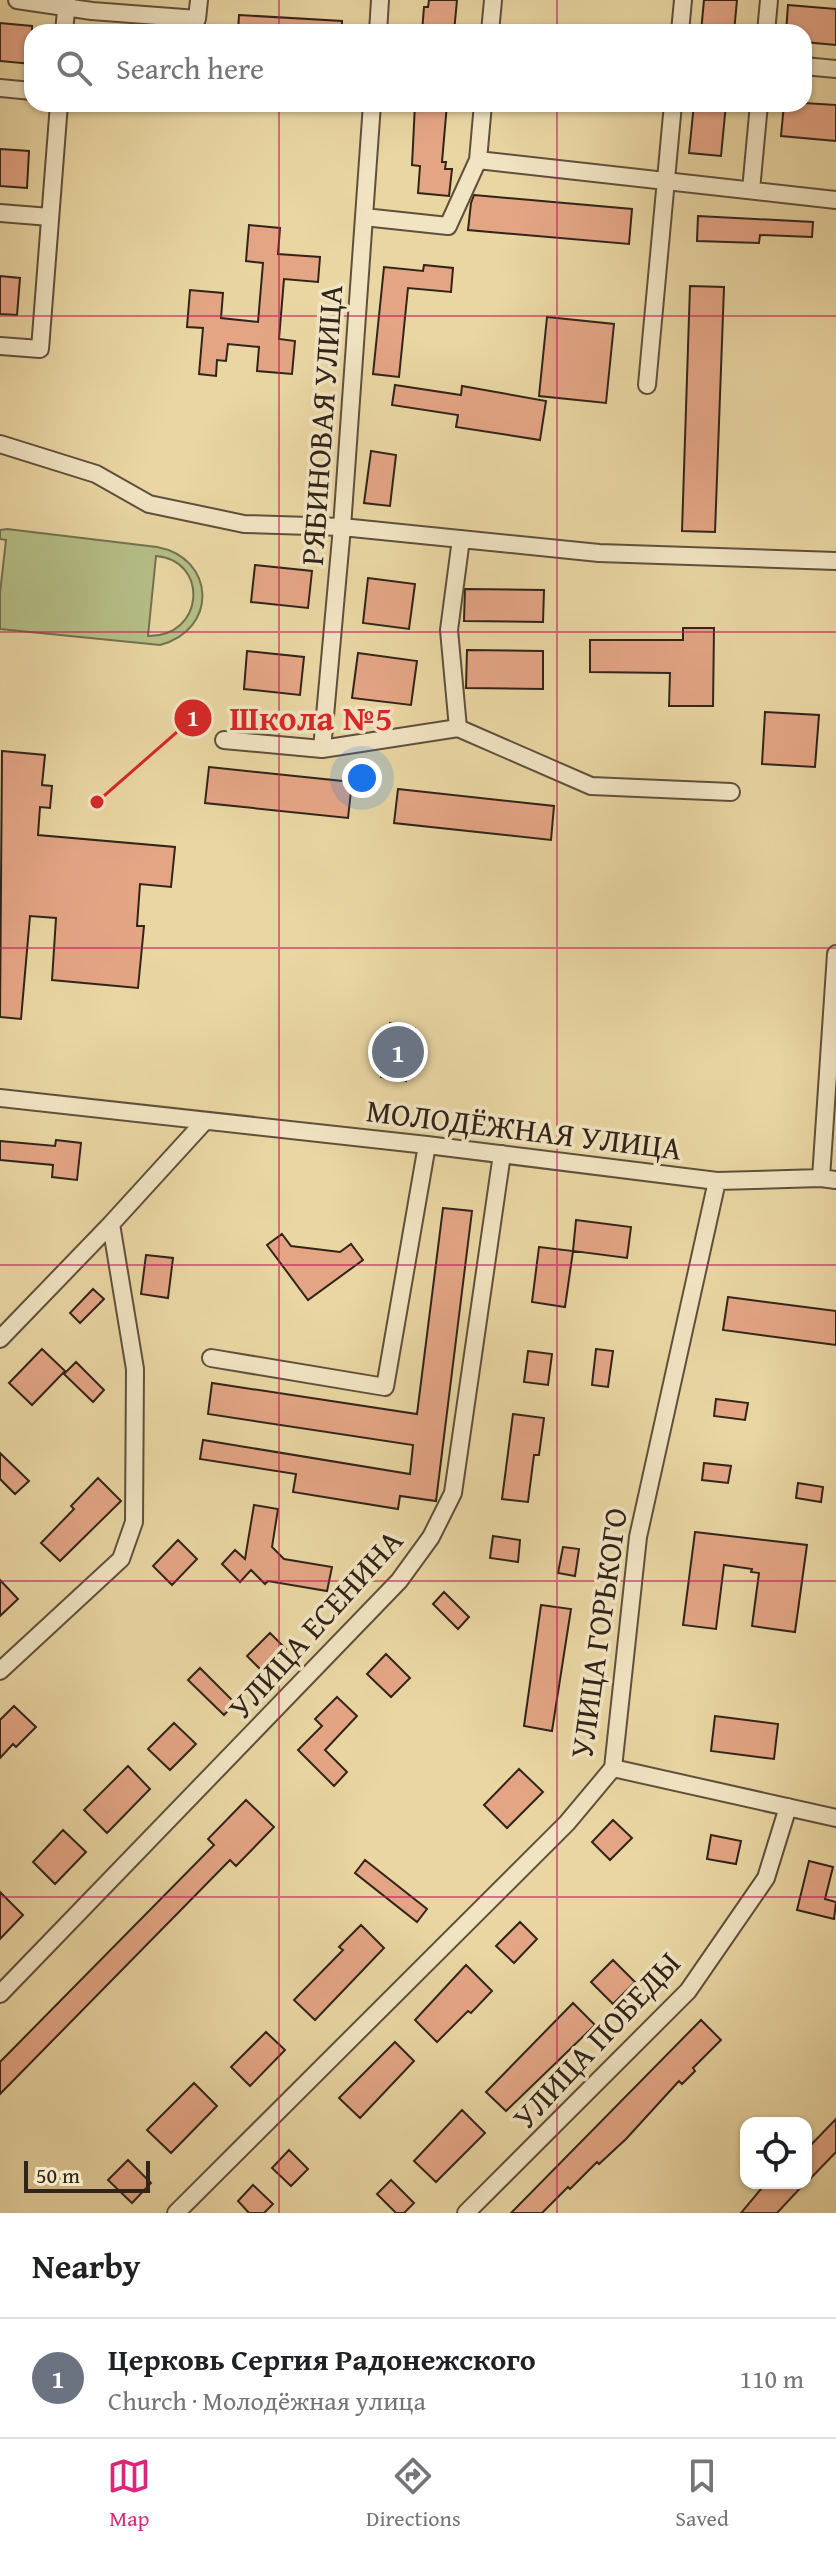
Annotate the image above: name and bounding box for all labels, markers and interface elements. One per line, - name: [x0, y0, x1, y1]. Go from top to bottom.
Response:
- search box: [24, 24, 812, 112]
- icon: search: [52, 46, 96, 90]
- text: Search here: [116, 46, 264, 90]
- street label: РЯБИНОВАЯ УЛИЦА: [288, 283, 354, 567]
- callout: Школа №5: [173, 689, 408, 747]
- text: Школа №5: [230, 693, 393, 742]
- text: 1: [187, 700, 199, 735]
- your location: [342, 758, 382, 798]
- pin: 1: [372, 1022, 424, 1082]
- street label: МОЛОДЁЖНАЯ УЛИЦА: [364, 1086, 685, 1172]
- street label: УЛИЦА ГОРЬКОГО: [557, 1505, 639, 1761]
- street label: УЛИЦА ЕСЕНИНА: [217, 1518, 414, 1730]
- street label: УЛИЦА ПОБЕДЫ: [501, 1941, 691, 2139]
- map controls: [740, 2117, 812, 2189]
- button: locate: [740, 2117, 812, 2189]
- scale bar: [24, 2157, 150, 2193]
- text: 50 m: [36, 2159, 80, 2191]
- text: Nearby: [32, 2241, 141, 2290]
- text: Церковь Сергия Радонежского: [108, 2337, 536, 2381]
- text: 1: [51, 2359, 65, 2398]
- text: 110 m: [739, 2359, 804, 2398]
- text: Church · Молодёжная улица: [108, 2381, 426, 2420]
- tab: Map: [107, 2454, 151, 2534]
- tab: Directions: [366, 2454, 461, 2534]
- tab: Saved: [675, 2454, 729, 2534]

